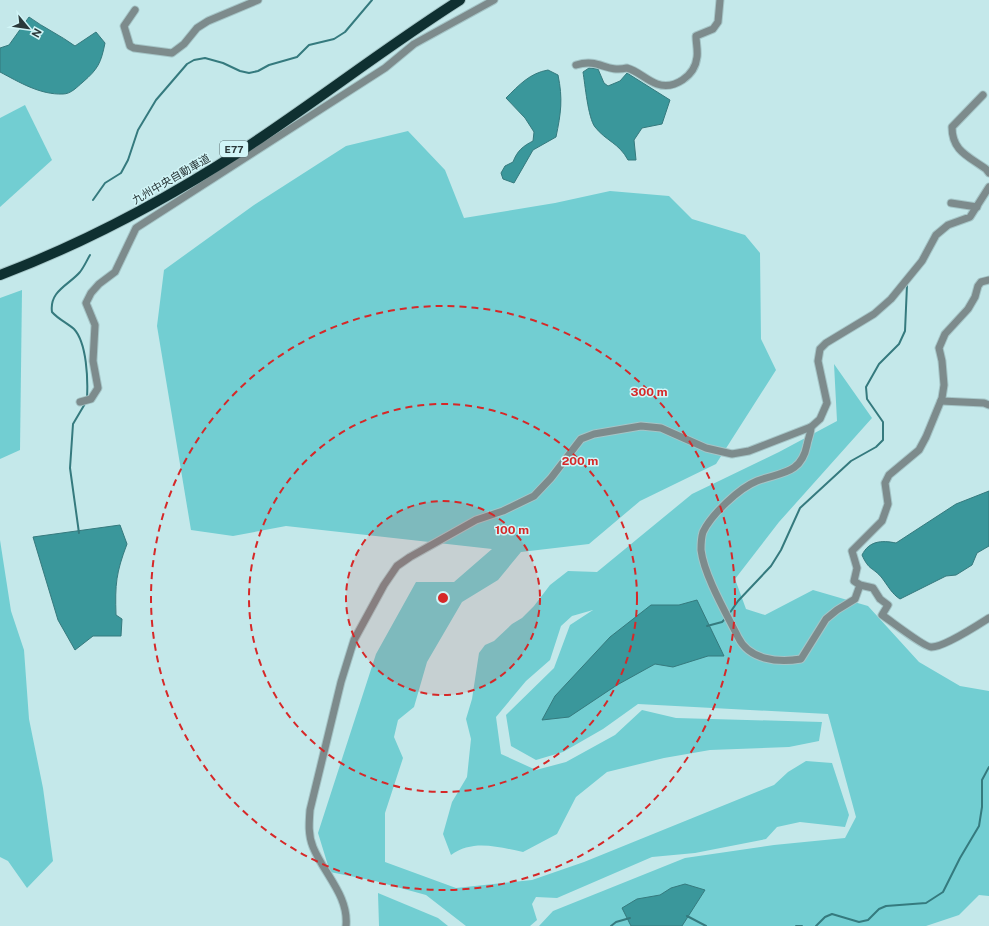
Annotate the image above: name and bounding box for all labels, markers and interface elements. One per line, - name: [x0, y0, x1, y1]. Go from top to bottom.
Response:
- north arrow: [8, 8, 48, 48]
- text: N: [29, 26, 44, 40]
- road number: E77: [220, 141, 248, 157]
- street label: 九州中央自動車道: [130, 152, 212, 206]
- text: 300 m: [631, 385, 668, 399]
- text: 200 m: [562, 454, 598, 468]
- text: 100 m: [495, 523, 529, 537]
- centre of rings: [436, 591, 450, 605]

